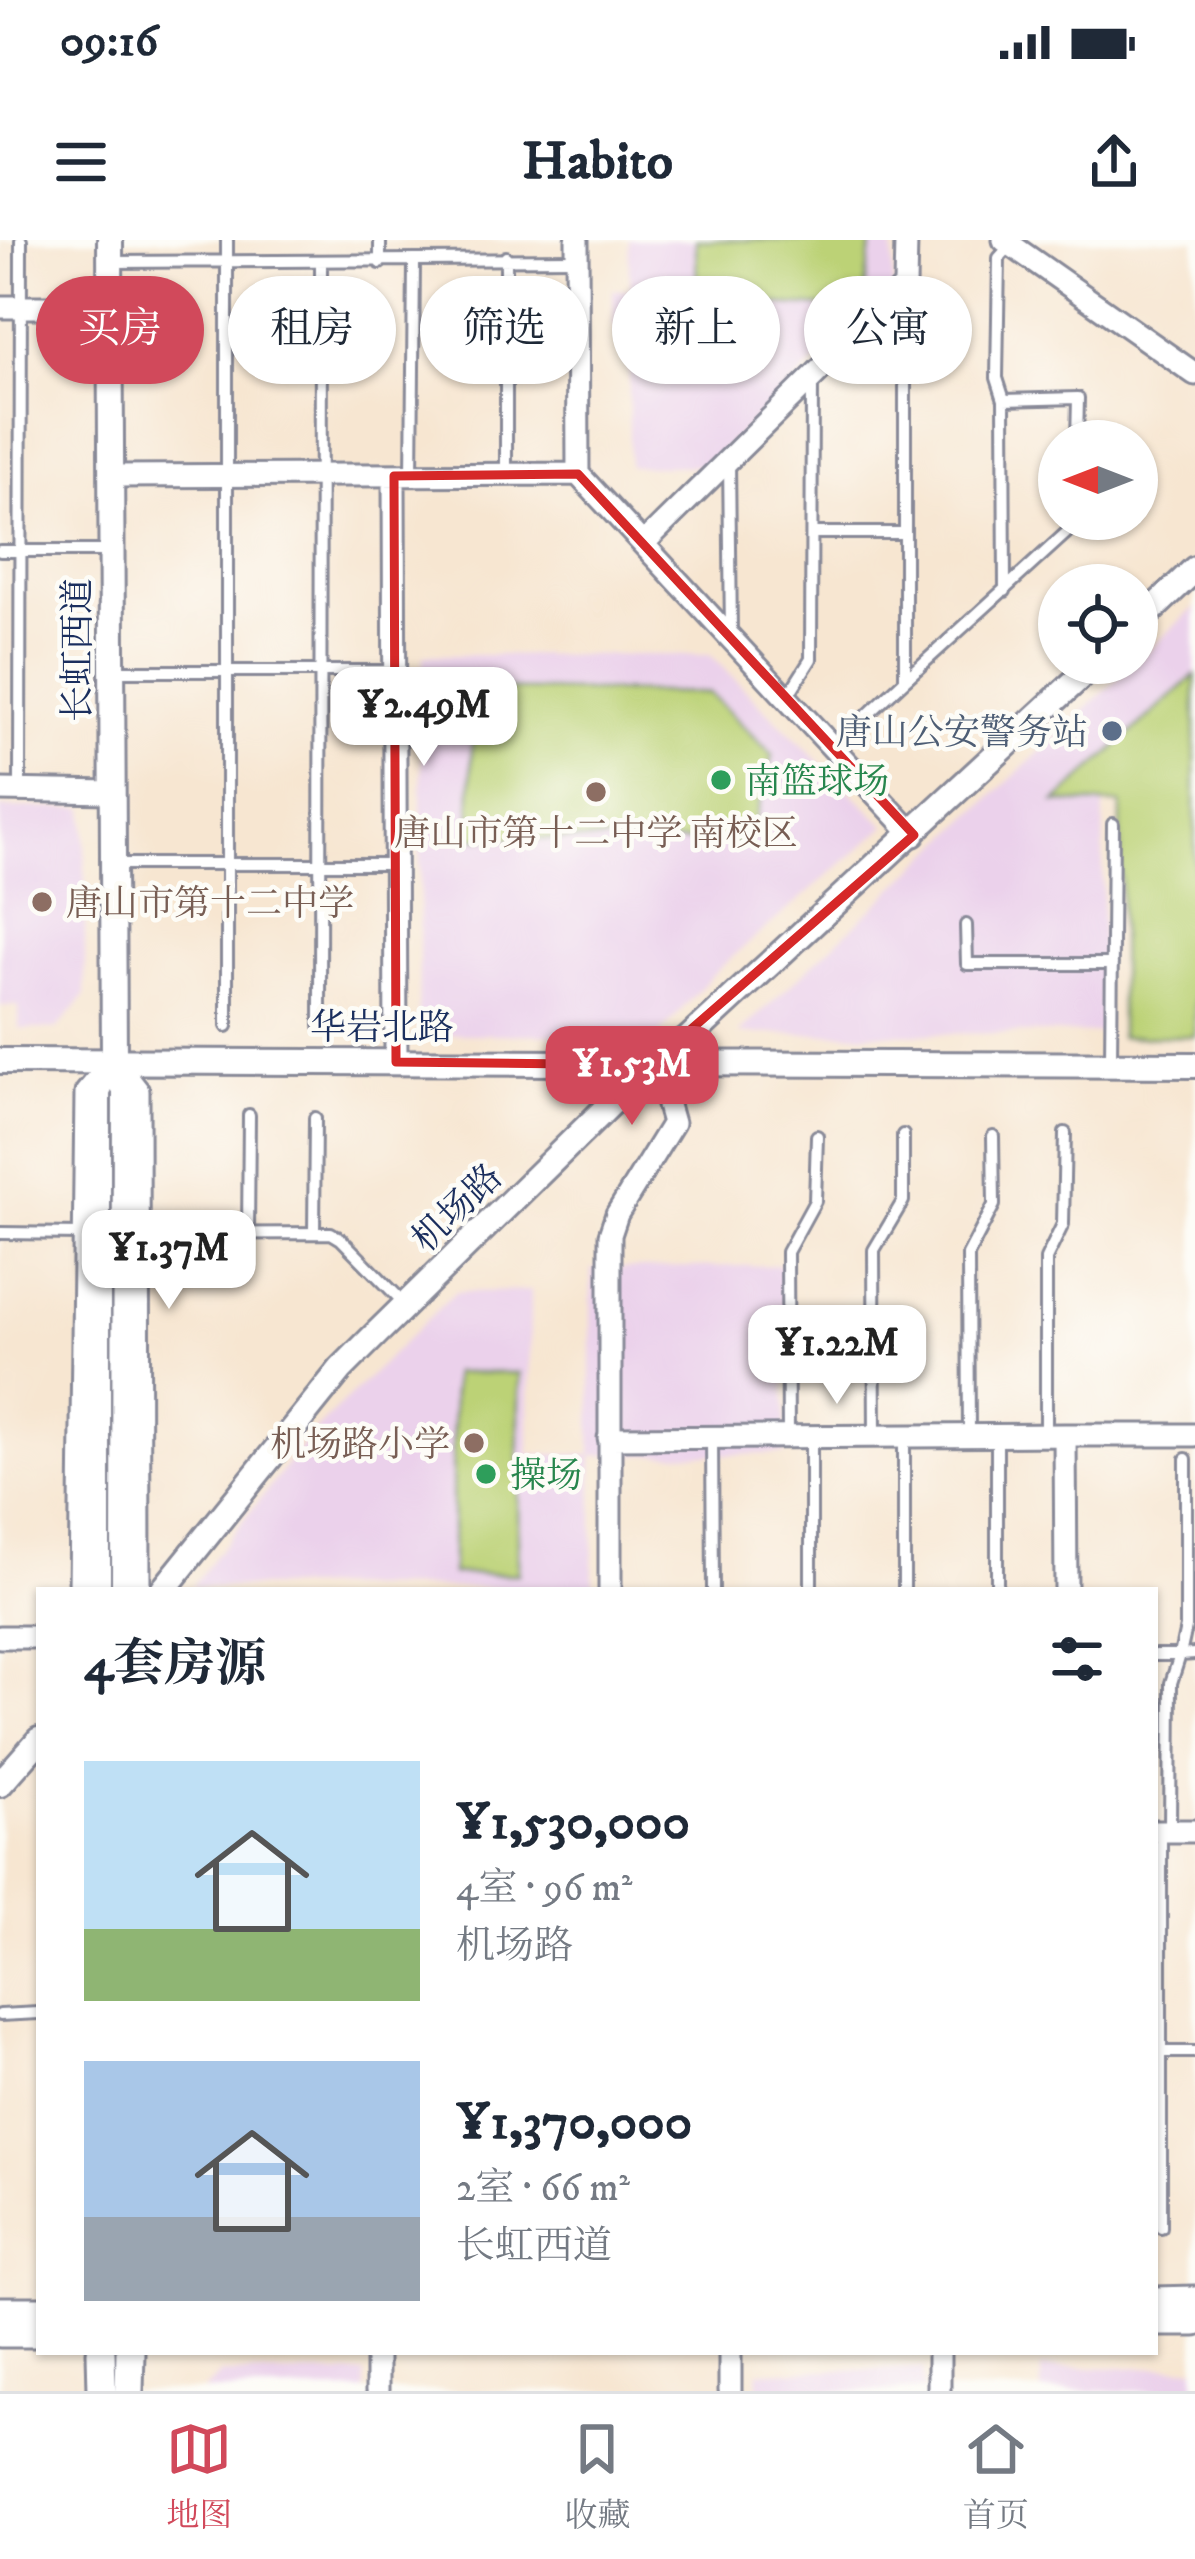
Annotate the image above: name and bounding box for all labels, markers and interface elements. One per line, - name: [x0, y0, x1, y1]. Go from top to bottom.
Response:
- text: 09:16: [60, 14, 158, 70]
- icon: menu: [48, 129, 114, 195]
- text: Habito: [522, 129, 673, 196]
- icon: share: [1081, 129, 1147, 195]
- chip: 买房: [36, 276, 204, 384]
- chip: 租房: [228, 276, 396, 384]
- chip: 筛选: [420, 276, 588, 384]
- chip: 新上: [612, 276, 780, 384]
- chip: 公寓: [804, 276, 972, 384]
- north arrow: [1038, 420, 1158, 540]
- map controls: [1038, 420, 1158, 684]
- button: locate: [1038, 564, 1158, 684]
- street label: 长虹西道: [56, 578, 101, 722]
- pin: ¥2.49M: [326, 667, 522, 769]
- text: ¥2.49M: [357, 681, 491, 730]
- place label: 唐山公安警务站: [836, 711, 1088, 756]
- marker: 唐山公安警务站: [1099, 718, 1125, 744]
- place label: 南篮球场: [745, 760, 889, 805]
- marker: 南篮球场: [708, 767, 734, 793]
- marker: 唐山市第十二中学 南校区: [583, 779, 609, 805]
- place label: 唐山市第十二中学 南校区: [394, 812, 798, 857]
- place label: 唐山市第十二中学: [66, 882, 354, 927]
- marker: 唐山市第十二中学: [29, 889, 55, 915]
- street label: 华岩北路: [310, 1006, 454, 1051]
- pin: ¥1.53M: [534, 1026, 730, 1128]
- text: ¥1.53M: [573, 1040, 691, 1089]
- street label: 机场路: [403, 1155, 512, 1263]
- pin: ¥1.37M: [71, 1210, 267, 1312]
- text: ¥1.37M: [109, 1224, 229, 1273]
- pin: ¥1.22M: [739, 1305, 935, 1407]
- text: ¥1.22M: [775, 1319, 899, 1368]
- place label: 机场路小学: [270, 1423, 450, 1468]
- marker: 机场路小学: [461, 1430, 487, 1456]
- place label: 操场: [510, 1454, 582, 1499]
- marker: 操场: [473, 1461, 499, 1487]
- icon: filters: [1044, 1626, 1110, 1692]
- text: 4套房源: [84, 1633, 266, 1697]
- text: ¥1,530,000: [456, 1791, 690, 1855]
- icon: home: [180, 1809, 324, 1953]
- text: 4室 · 96 m²: [456, 1864, 632, 1913]
- text: 机场路: [456, 1922, 573, 1971]
- text: ¥1,370,000: [456, 2091, 692, 2155]
- icon: home: [180, 2109, 324, 2253]
- text: 2室 · 66 m²: [456, 2164, 630, 2213]
- text: 长虹西道: [456, 2222, 612, 2271]
- tab: 地图: [166, 2416, 232, 2537]
- tab: 收藏: [564, 2416, 630, 2537]
- tab: 首页: [963, 2416, 1029, 2537]

